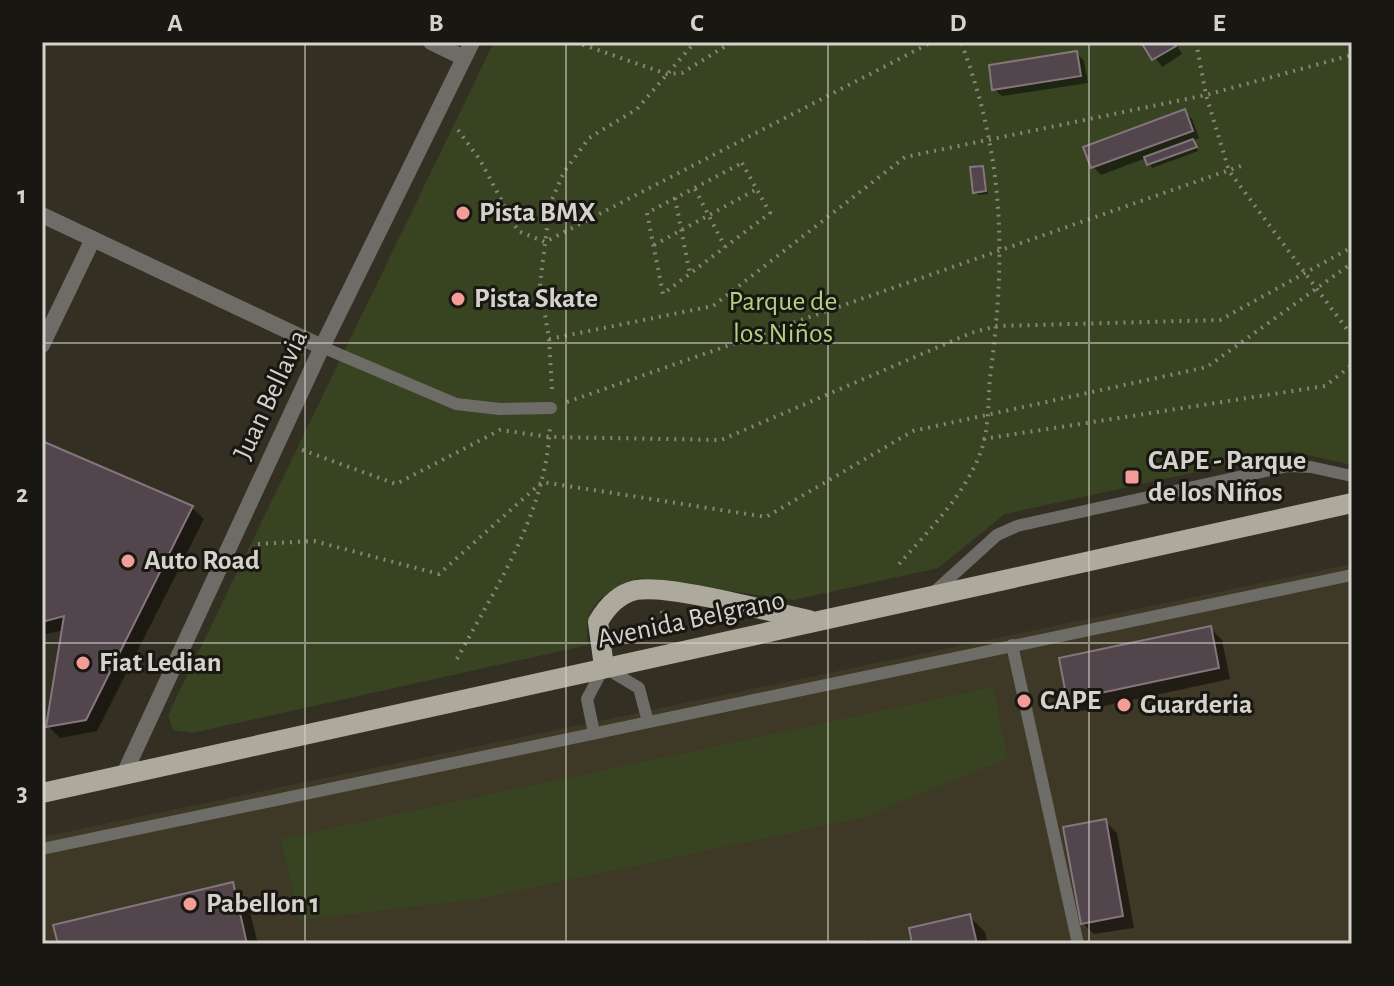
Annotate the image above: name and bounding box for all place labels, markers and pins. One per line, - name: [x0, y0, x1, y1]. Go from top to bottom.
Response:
- place label: Pista BMX: [479, 199, 596, 227]
- marker: Pista BMX: [454, 204, 472, 222]
- place label: Pista Skate: [474, 285, 598, 313]
- marker: Pista Skate: [449, 290, 467, 308]
- place label: CAPE - Parque de los Niños: [1148, 447, 1306, 507]
- marker: CAPE - Parque de los Niños: [1123, 468, 1141, 486]
- place label: Auto Road: [144, 547, 260, 575]
- marker: Auto Road: [119, 552, 137, 570]
- place label: Fiat Ledian: [99, 649, 222, 677]
- marker: Fiat Ledian: [74, 654, 92, 672]
- place label: CAPE: [1040, 687, 1101, 715]
- place label: Guarderia: [1140, 691, 1252, 719]
- marker: CAPE: [1015, 692, 1033, 710]
- marker: Guarderia: [1115, 696, 1133, 714]
- place label: Pabellon 1: [206, 890, 320, 918]
- marker: Pabellon 1: [181, 895, 199, 913]

